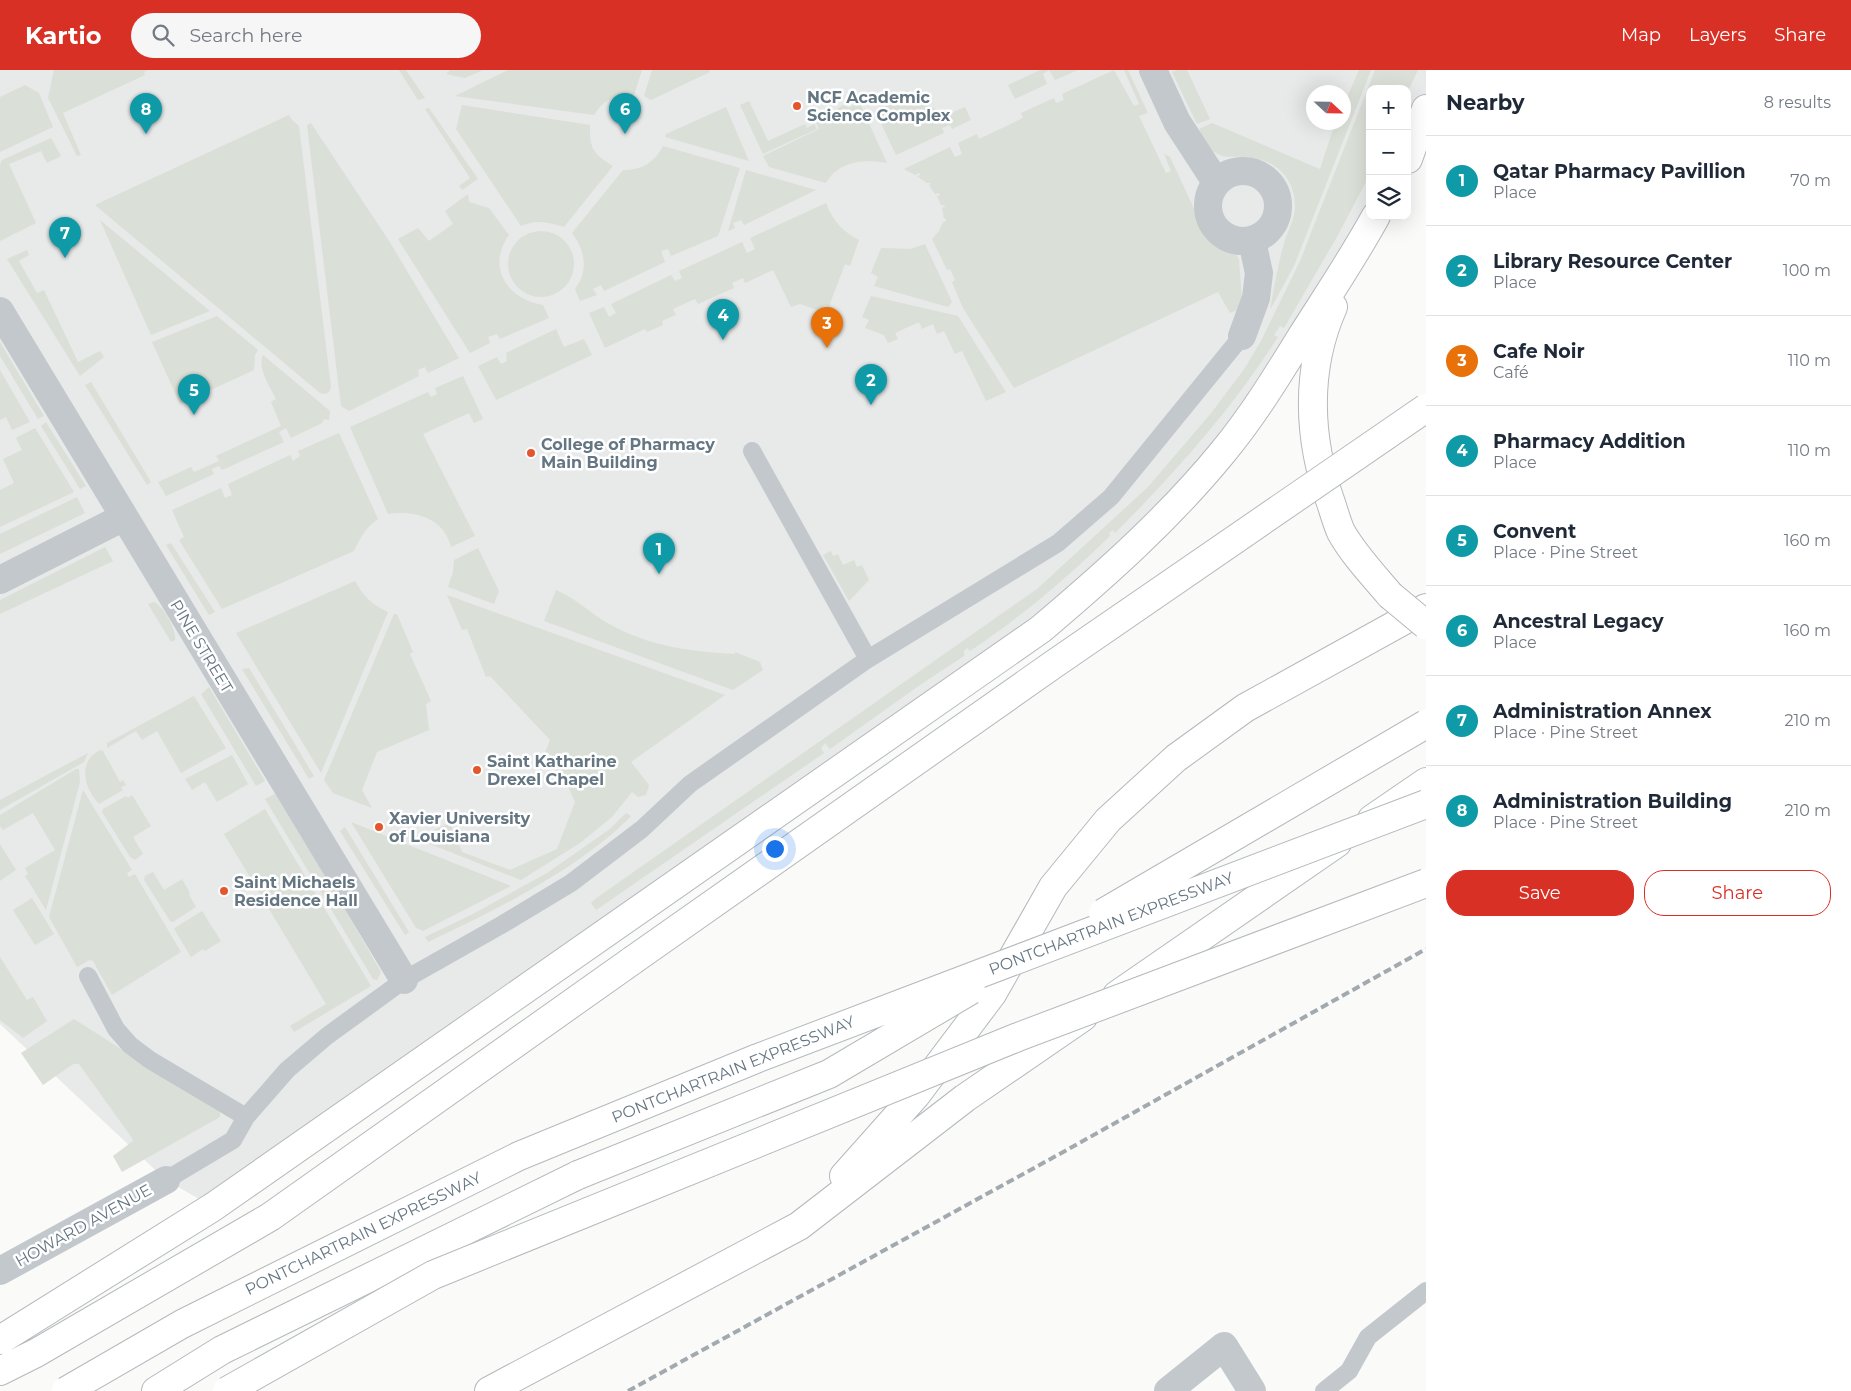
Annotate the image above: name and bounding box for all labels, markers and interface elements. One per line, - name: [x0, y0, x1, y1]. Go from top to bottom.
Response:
- search box: [131, 13, 481, 58]
- text: Kartio: [25, 21, 101, 50]
- icon: search: [149, 21, 177, 49]
- text: Search here: [189, 24, 302, 47]
- text: Map: [1621, 24, 1661, 46]
- text: Layers: [1689, 24, 1746, 46]
- text: Share: [1774, 24, 1826, 46]
- north arrow: [1306, 85, 1351, 130]
- map controls: [1366, 85, 1411, 220]
- button: +: [1366, 85, 1411, 130]
- place label: NCF Academic Science Complex: [807, 88, 951, 125]
- text: Nearby: [1446, 90, 1525, 115]
- pin: 8: [130, 93, 162, 134]
- pin: 6: [609, 93, 641, 134]
- text: 8 results: [1764, 93, 1831, 112]
- marker: NCF Academic Science Complex: [791, 100, 803, 112]
- button: −: [1366, 130, 1411, 175]
- text: Qatar Pharmacy Pavillion: [1493, 160, 1746, 183]
- text: 1: [1459, 171, 1465, 190]
- text: 70 m: [1790, 171, 1831, 190]
- button: layers: [1366, 175, 1411, 220]
- text: Place: [1493, 183, 1537, 202]
- pin: 7: [49, 217, 81, 258]
- text: Library Resource Center: [1493, 250, 1732, 273]
- text: 2: [1457, 261, 1467, 280]
- text: 100 m: [1783, 261, 1831, 280]
- text: Place: [1493, 273, 1537, 292]
- pin: 4: [707, 299, 739, 340]
- pin: 3: [811, 307, 843, 348]
- text: Cafe Noir: [1493, 340, 1585, 363]
- text: 3: [1457, 351, 1467, 370]
- text: 110 m: [1788, 351, 1831, 370]
- text: Café: [1493, 363, 1529, 382]
- pin: 2: [855, 364, 887, 405]
- pin: 5: [178, 374, 210, 415]
- text: Pharmacy Addition: [1493, 430, 1686, 453]
- place label: College of Pharmacy Main Building: [541, 435, 715, 472]
- text: 4: [1456, 441, 1468, 460]
- text: 110 m: [1788, 441, 1831, 460]
- marker: College of Pharmacy Main Building: [525, 447, 537, 459]
- text: Place: [1493, 453, 1537, 472]
- text: Convent: [1493, 520, 1576, 543]
- text: 5: [1457, 531, 1467, 550]
- text: 160 m: [1784, 531, 1831, 550]
- pin: 1: [643, 533, 675, 574]
- text: Place · Pine Street: [1493, 543, 1638, 562]
- street label: PINE STREET: [166, 596, 237, 697]
- text: Ancestral Legacy: [1493, 610, 1664, 633]
- text: 6: [1457, 621, 1467, 640]
- text: 160 m: [1784, 621, 1831, 640]
- text: Place: [1493, 633, 1537, 652]
- text: Administration Annex: [1493, 700, 1711, 723]
- text: 7: [1457, 711, 1467, 730]
- text: 210 m: [1784, 711, 1831, 730]
- text: Place · Pine Street: [1493, 723, 1638, 742]
- place label: Saint Katharine Drexel Chapel: [487, 752, 617, 789]
- marker: Saint Katharine Drexel Chapel: [471, 764, 483, 776]
- text: Administration Building: [1493, 790, 1732, 813]
- text: 8: [1457, 801, 1467, 820]
- text: 210 m: [1784, 801, 1831, 820]
- place label: Xavier University of Louisiana: [389, 809, 530, 846]
- text: Place · Pine Street: [1493, 813, 1638, 832]
- marker: Xavier University of Louisiana: [373, 821, 385, 833]
- your location: [762, 836, 788, 862]
- street label: PONTCHARTRAIN EXPRESSWAY: [986, 868, 1237, 979]
- button: Save: [1446, 870, 1634, 916]
- button: Share: [1644, 870, 1831, 916]
- place label: Saint Michaels Residence Hall: [234, 873, 358, 910]
- marker: Saint Michaels Residence Hall: [218, 885, 230, 897]
- street label: PONTCHARTRAIN EXPRESSWAY: [609, 1012, 858, 1127]
- street label: PONTCHARTRAIN EXPRESSWAY: [242, 1167, 485, 1299]
- street label: HOWARD AVENUE: [12, 1180, 155, 1271]

